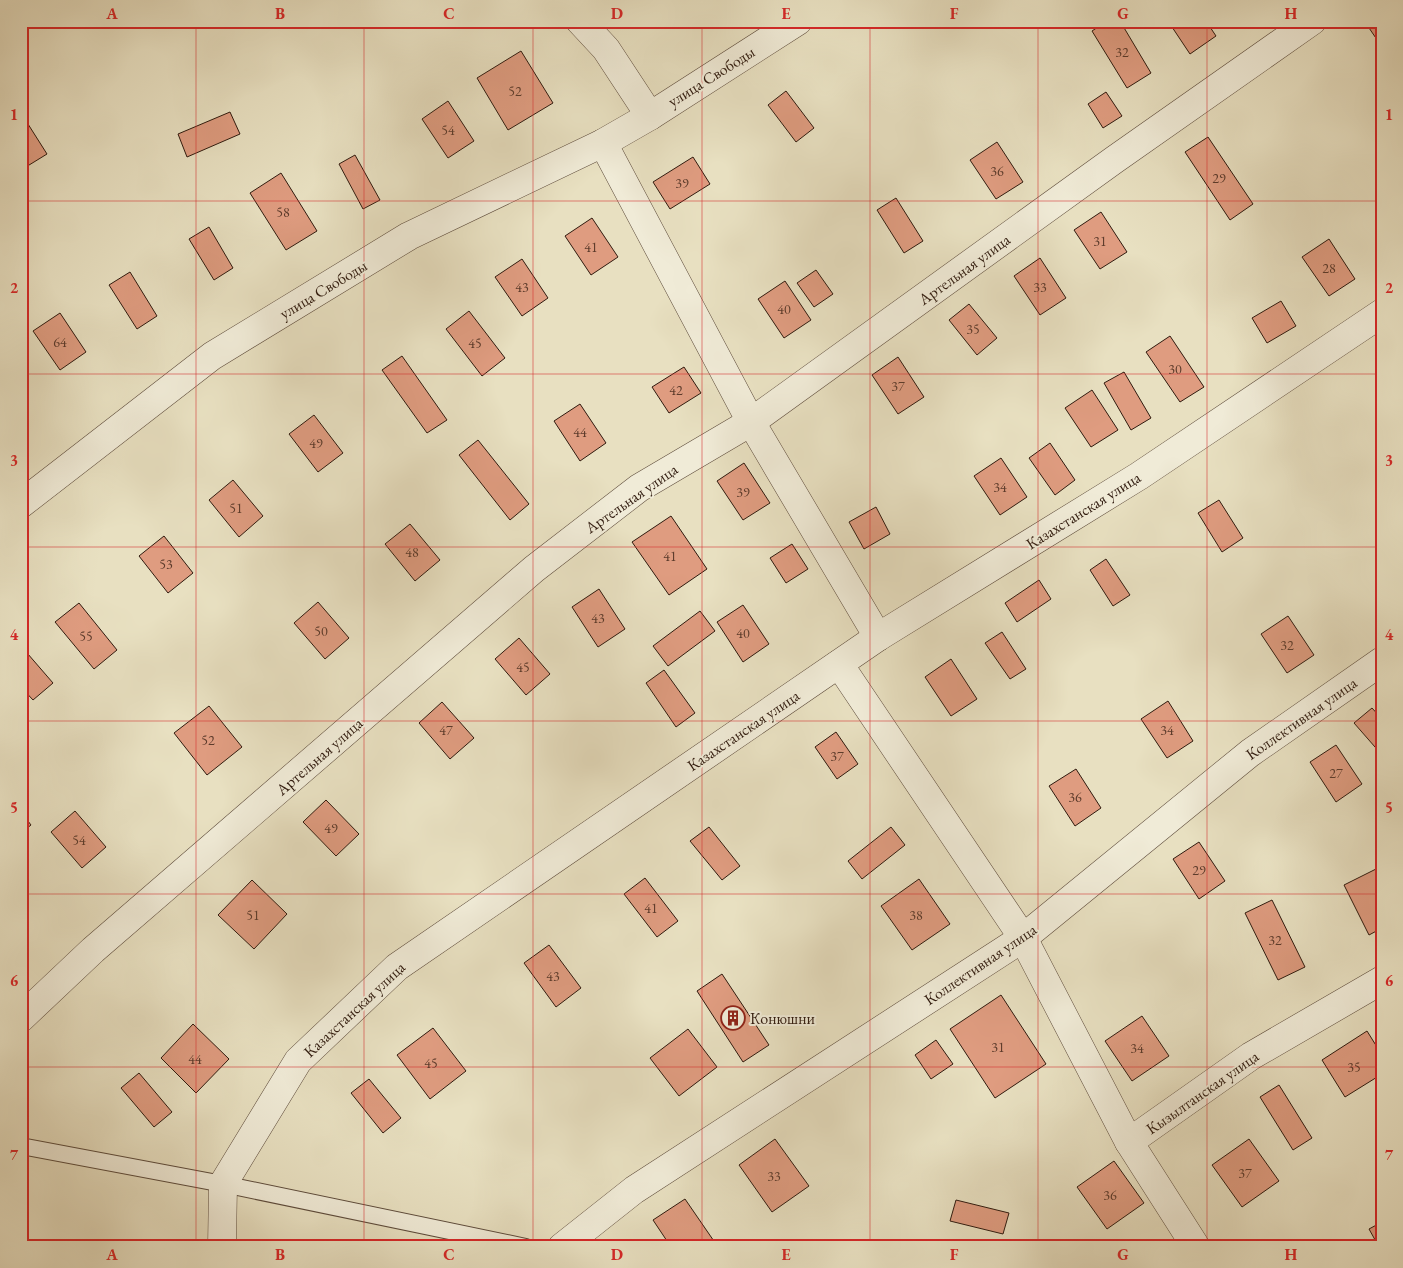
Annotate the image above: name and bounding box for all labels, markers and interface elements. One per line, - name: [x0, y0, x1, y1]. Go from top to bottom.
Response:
- text: A: [105, 3, 118, 24]
- text: B: [275, 3, 285, 24]
- text: C: [443, 3, 455, 24]
- text: D: [611, 3, 623, 24]
- text: E: [781, 3, 791, 24]
- text: F: [950, 3, 959, 24]
- text: G: [1117, 3, 1129, 24]
- text: H: [1285, 3, 1298, 24]
- street label: улица Свободы: [664, 41, 759, 112]
- house number: 32: [1115, 43, 1129, 61]
- house number: 52: [508, 82, 522, 100]
- text: 1: [10, 104, 18, 125]
- text: 1: [1385, 104, 1393, 125]
- house number: 54: [441, 121, 455, 139]
- house number: 36: [990, 162, 1004, 180]
- house number: 29: [1212, 169, 1226, 187]
- house number: 39: [675, 174, 689, 192]
- house number: 58: [276, 203, 290, 221]
- street label: Артельная улица: [913, 229, 1015, 310]
- house number: 31: [1093, 232, 1107, 250]
- house number: 41: [584, 238, 598, 256]
- street label: улица Свободы: [276, 255, 371, 324]
- house number: 28: [1322, 259, 1336, 277]
- text: 2: [10, 277, 19, 298]
- text: 2: [1385, 277, 1394, 298]
- house number: 43: [515, 278, 529, 296]
- house number: 33: [1033, 278, 1047, 296]
- house number: 40: [777, 300, 791, 318]
- house number: 35: [966, 320, 980, 338]
- house number: 64: [53, 333, 67, 351]
- house number: 45: [468, 334, 482, 352]
- house number: 30: [1168, 360, 1182, 378]
- house number: 37: [891, 377, 905, 395]
- house number: 42: [669, 381, 683, 399]
- house number: 44: [573, 423, 587, 441]
- house number: 49: [309, 434, 323, 452]
- text: 3: [10, 450, 18, 471]
- text: 3: [1385, 450, 1393, 471]
- street label: Артельная улица: [580, 458, 682, 539]
- street label: Казахстанская улица: [1022, 466, 1145, 554]
- house number: 34: [993, 478, 1007, 496]
- house number: 39: [736, 483, 750, 501]
- house number: 51: [229, 499, 243, 517]
- house number: 48: [405, 543, 419, 561]
- house number: 41: [663, 547, 677, 565]
- house number: 53: [159, 555, 173, 573]
- house number: 43: [591, 609, 605, 627]
- house number: 50: [314, 622, 328, 640]
- text: 4: [10, 624, 19, 645]
- house number: 40: [736, 624, 750, 642]
- text: 4: [1385, 624, 1394, 645]
- house number: 55: [79, 627, 93, 645]
- house number: 32: [1280, 636, 1294, 654]
- house number: 45: [516, 658, 530, 676]
- street label: Коллективная улица: [1241, 672, 1362, 765]
- street label: Казахстанская улица: [683, 685, 804, 776]
- street label: Артельная улица: [271, 712, 368, 801]
- house number: 47: [439, 721, 453, 739]
- house number: 34: [1160, 721, 1174, 739]
- house number: 52: [201, 731, 215, 749]
- house number: 37: [830, 747, 844, 765]
- house number: 27: [1329, 764, 1343, 782]
- house number: 36: [1068, 788, 1082, 806]
- text: 5: [10, 797, 18, 818]
- text: 5: [1385, 797, 1393, 818]
- house number: 49: [324, 819, 338, 837]
- house number: 54: [72, 831, 86, 849]
- house number: 29: [1192, 861, 1206, 879]
- house number: 41: [644, 899, 658, 917]
- house number: 51: [246, 906, 260, 924]
- house number: 38: [909, 906, 923, 924]
- street label: Коллективная улица: [920, 919, 1041, 1010]
- house number: 32: [1268, 931, 1282, 949]
- street label: Казахстанская улица: [299, 956, 410, 1062]
- house number: 43: [546, 967, 560, 985]
- text: 6: [10, 970, 19, 991]
- text: 6: [1385, 970, 1394, 991]
- building icon: Конюшни: [720, 1005, 746, 1031]
- place label: Конюшни: [750, 1008, 815, 1029]
- house number: 31: [991, 1038, 1005, 1056]
- house number: 34: [1130, 1039, 1144, 1057]
- street label: Кызылтанская улица: [1142, 1045, 1263, 1139]
- house number: 44: [188, 1050, 202, 1068]
- house number: 45: [424, 1054, 438, 1072]
- house number: 35: [1347, 1058, 1361, 1076]
- text: 7: [10, 1144, 19, 1165]
- text: 7: [1385, 1144, 1394, 1165]
- house number: 37: [1238, 1164, 1252, 1182]
- house number: 33: [767, 1167, 781, 1185]
- house number: 36: [1103, 1186, 1117, 1204]
- text: A: [105, 1244, 118, 1265]
- text: B: [275, 1244, 285, 1265]
- text: C: [443, 1244, 455, 1265]
- text: D: [611, 1244, 623, 1265]
- text: E: [781, 1244, 791, 1265]
- text: F: [950, 1244, 959, 1265]
- text: G: [1117, 1244, 1129, 1265]
- text: H: [1285, 1244, 1298, 1265]

